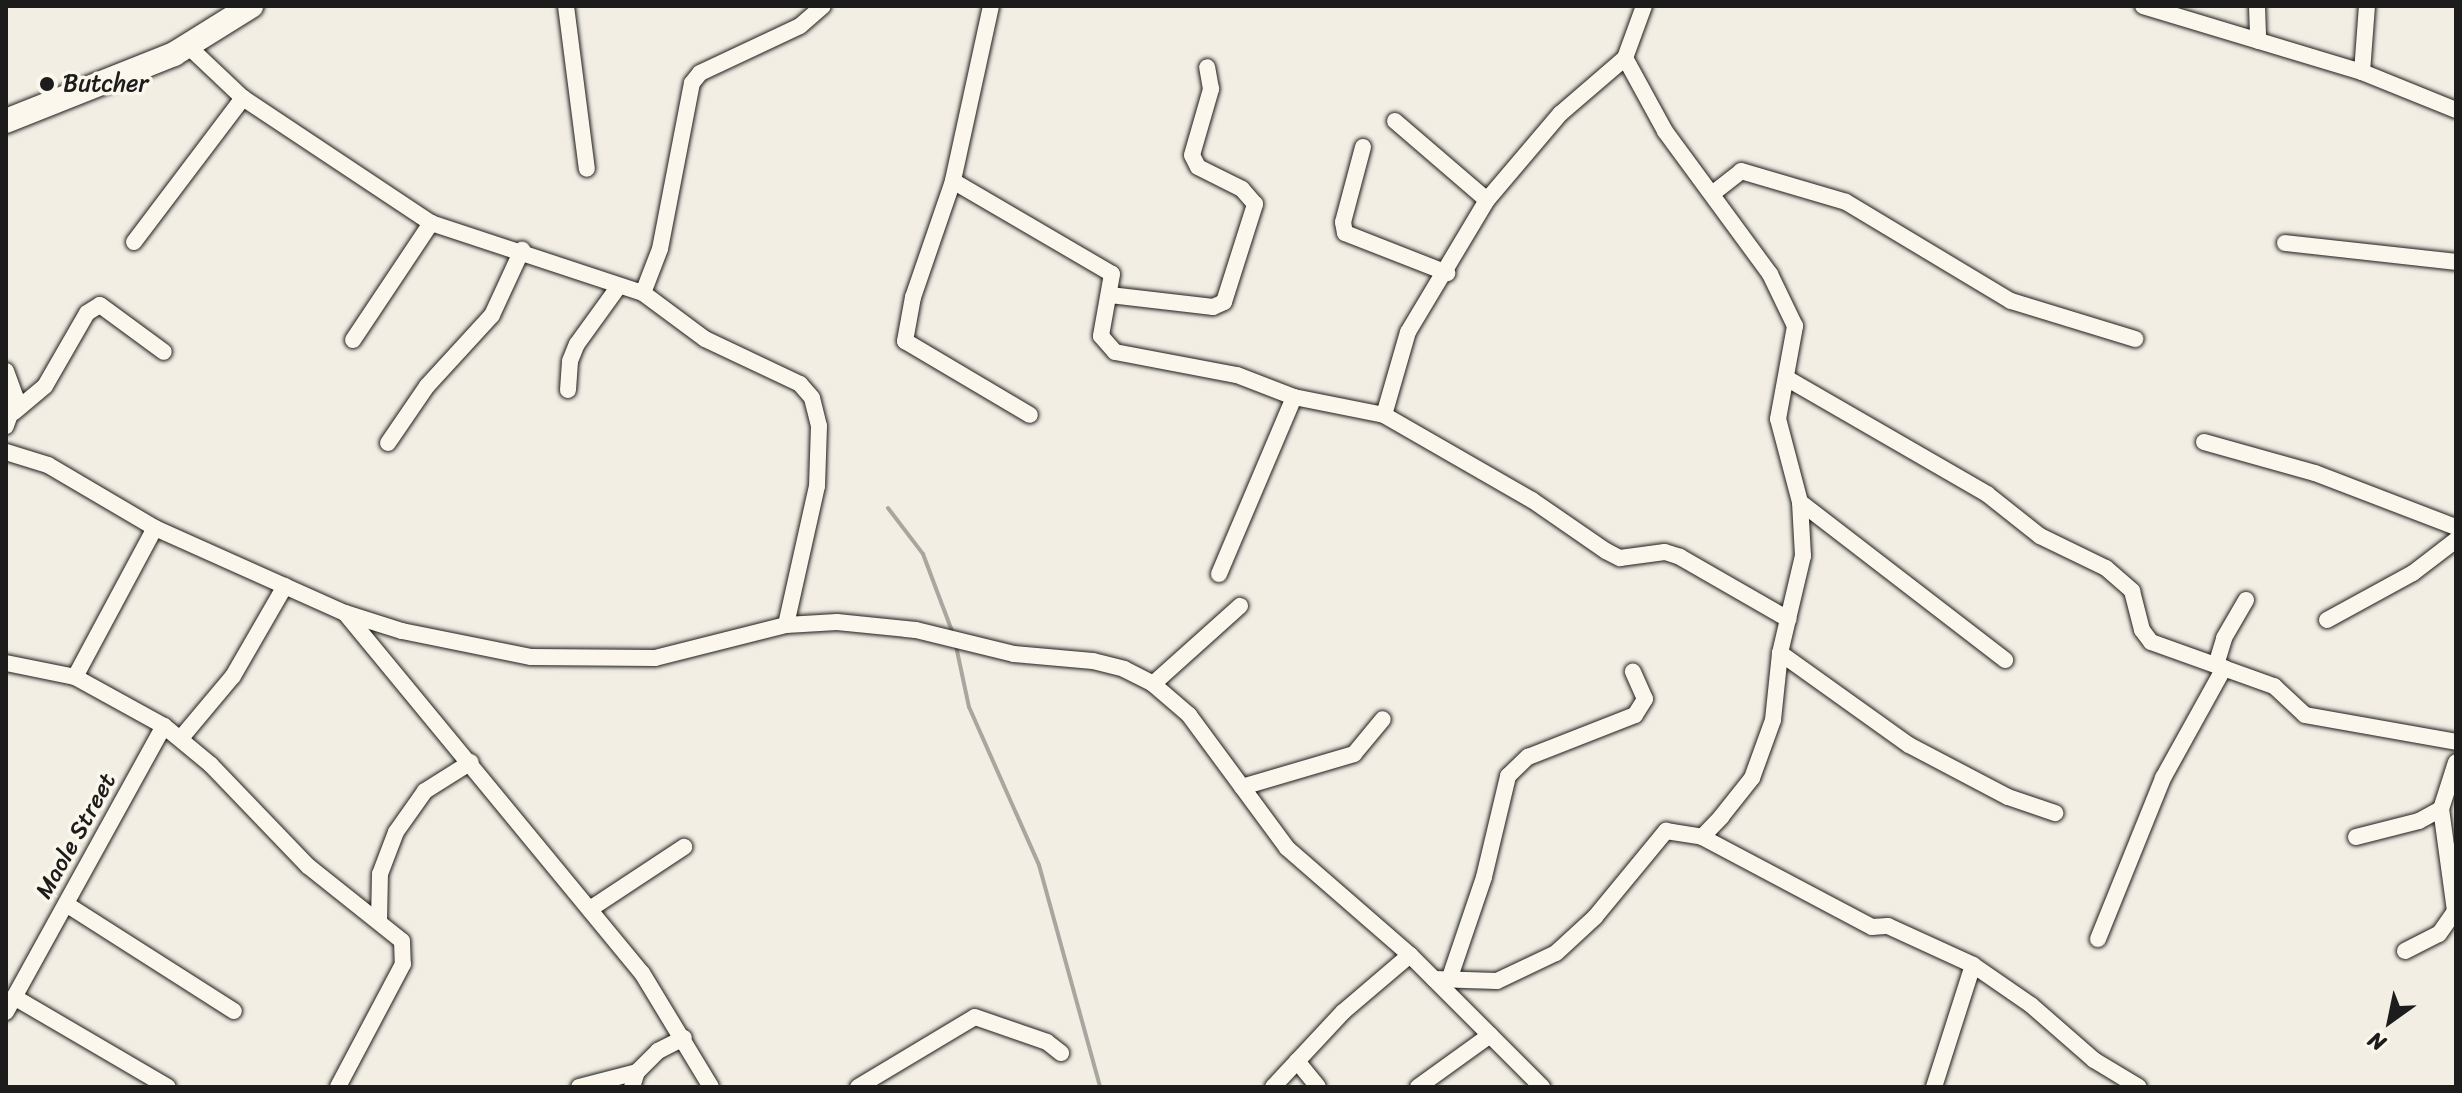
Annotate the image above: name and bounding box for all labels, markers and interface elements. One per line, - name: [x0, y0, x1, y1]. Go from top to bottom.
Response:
- place label: Butcher: [63, 70, 148, 98]
- marker: Butcher: [38, 75, 56, 93]
- street label: Maole Street: [30, 769, 122, 903]
- north arrow: [2350, 981, 2430, 1061]
- text: N: [2360, 1021, 2394, 1062]

